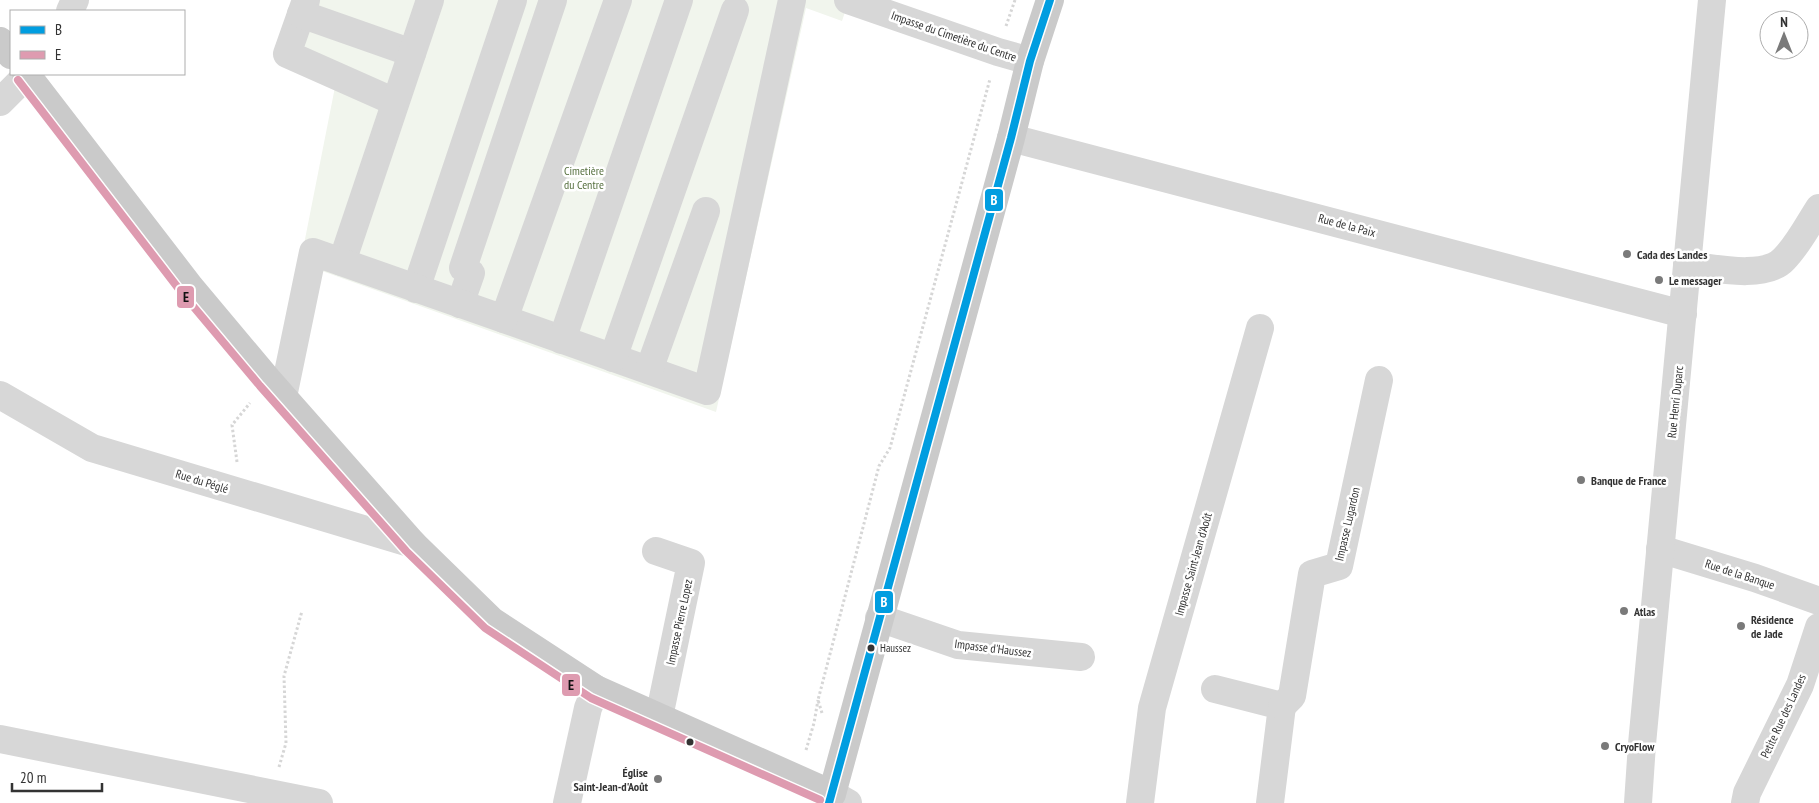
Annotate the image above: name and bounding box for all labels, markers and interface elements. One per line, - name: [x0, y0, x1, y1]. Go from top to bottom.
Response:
- street label: Impasse du Cimetière du Centre: [889, 7, 1019, 65]
- legend: [10, 10, 185, 75]
- north arrow: [1759, 10, 1809, 60]
- text: N: [1780, 13, 1788, 31]
- text: B: [55, 20, 62, 39]
- text: E: [55, 45, 61, 64]
- park label: Cimetière du Centre: [564, 163, 604, 192]
- line badge: B: [984, 188, 1004, 212]
- text: B: [991, 191, 998, 209]
- street label: Rue de la Paix: [1317, 210, 1377, 240]
- place label: Cada des Landes: [1637, 247, 1707, 262]
- marker: Cada des Landes: [1621, 248, 1633, 260]
- place label: Le messager: [1669, 273, 1722, 288]
- marker: Le messager: [1653, 274, 1665, 286]
- line badge: E: [176, 285, 195, 309]
- text: E: [183, 288, 189, 306]
- street label: Rue Henri Duparc: [1664, 364, 1686, 439]
- street label: Rue du Péglé: [174, 466, 230, 496]
- place label: Banque de France: [1591, 473, 1667, 488]
- marker: Banque de France: [1575, 474, 1587, 486]
- street label: Impasse Lugardon: [1331, 486, 1363, 562]
- street label: Impasse Saint-Jean d'Août: [1171, 510, 1215, 617]
- street label: Rue de la Banque: [1703, 556, 1777, 592]
- street label: Impasse Pierre Lopez: [663, 578, 695, 666]
- line badge: B: [874, 590, 894, 614]
- text: B: [881, 593, 888, 611]
- place label: Atlas: [1633, 604, 1655, 619]
- marker: Atlas: [1618, 605, 1630, 617]
- place label: Résidence de Jade: [1751, 612, 1794, 641]
- marker: Résidence de Jade: [1735, 620, 1747, 632]
- street label: Impasse d'Haussez: [954, 636, 1032, 660]
- place label: Haussez: [880, 641, 911, 655]
- marker: Haussez: [866, 643, 876, 653]
- street label: Petite Rue des Landes: [1757, 672, 1809, 760]
- line badge: E: [561, 673, 581, 697]
- text: E: [568, 676, 574, 694]
- unlabelled marker: [685, 737, 695, 747]
- place label: CryoFlow: [1615, 739, 1655, 754]
- marker: CryoFlow: [1599, 740, 1611, 752]
- scale bar: [12, 760, 102, 792]
- place label: Église Saint-Jean-d'Août: [574, 765, 648, 794]
- text: 20 m: [20, 768, 46, 787]
- marker: Église Saint-Jean-d'Août: [652, 773, 664, 785]

